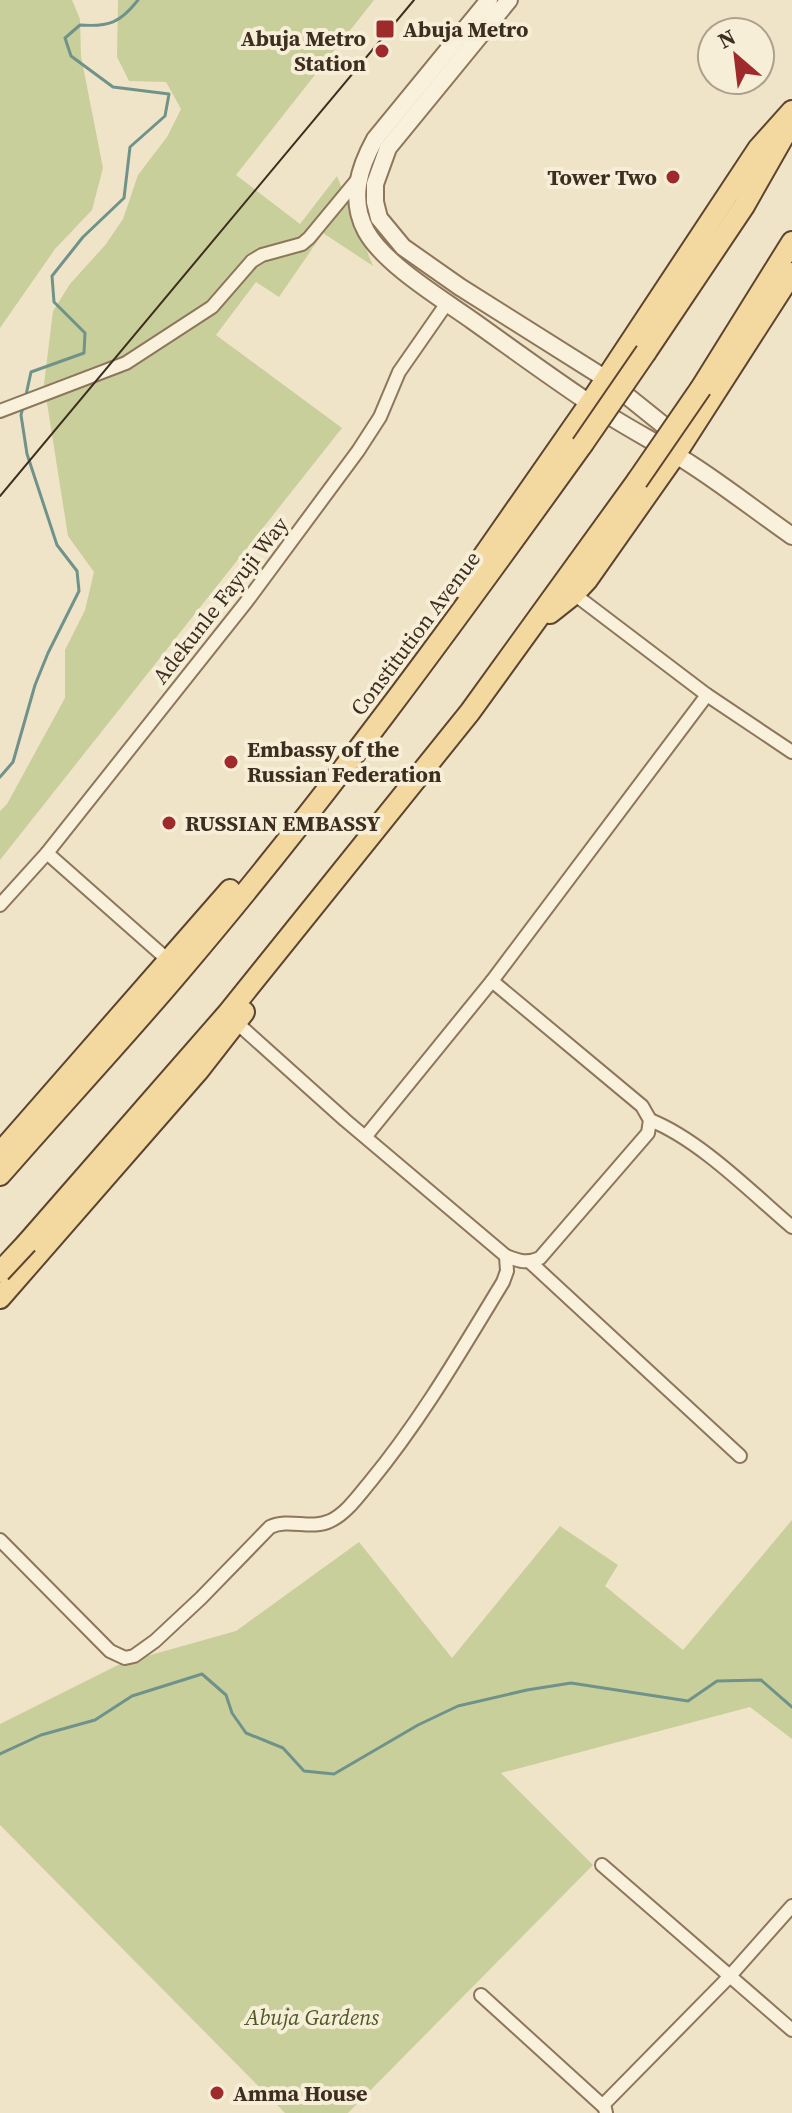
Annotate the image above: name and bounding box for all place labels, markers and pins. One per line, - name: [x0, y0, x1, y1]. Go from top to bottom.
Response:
- place label: Abuja Metro: [403, 14, 528, 44]
- marker: Abuja Metro: [374, 18, 396, 40]
- place label: Abuja Metro Station: [241, 23, 366, 78]
- marker: Abuja Metro Station: [373, 42, 391, 60]
- place label: Tower Two: [547, 162, 657, 192]
- marker: Tower Two: [664, 168, 682, 186]
- place label: Embassy of the Russian Federation: [247, 734, 442, 789]
- marker: Embassy of the Russian Federation: [222, 753, 240, 771]
- place label: RUSSIAN EMBASSY: [185, 808, 380, 838]
- marker: RUSSIAN EMBASSY: [160, 814, 178, 832]
- place label: Amma House: [233, 2078, 368, 2108]
- marker: Amma House: [208, 2084, 226, 2102]

